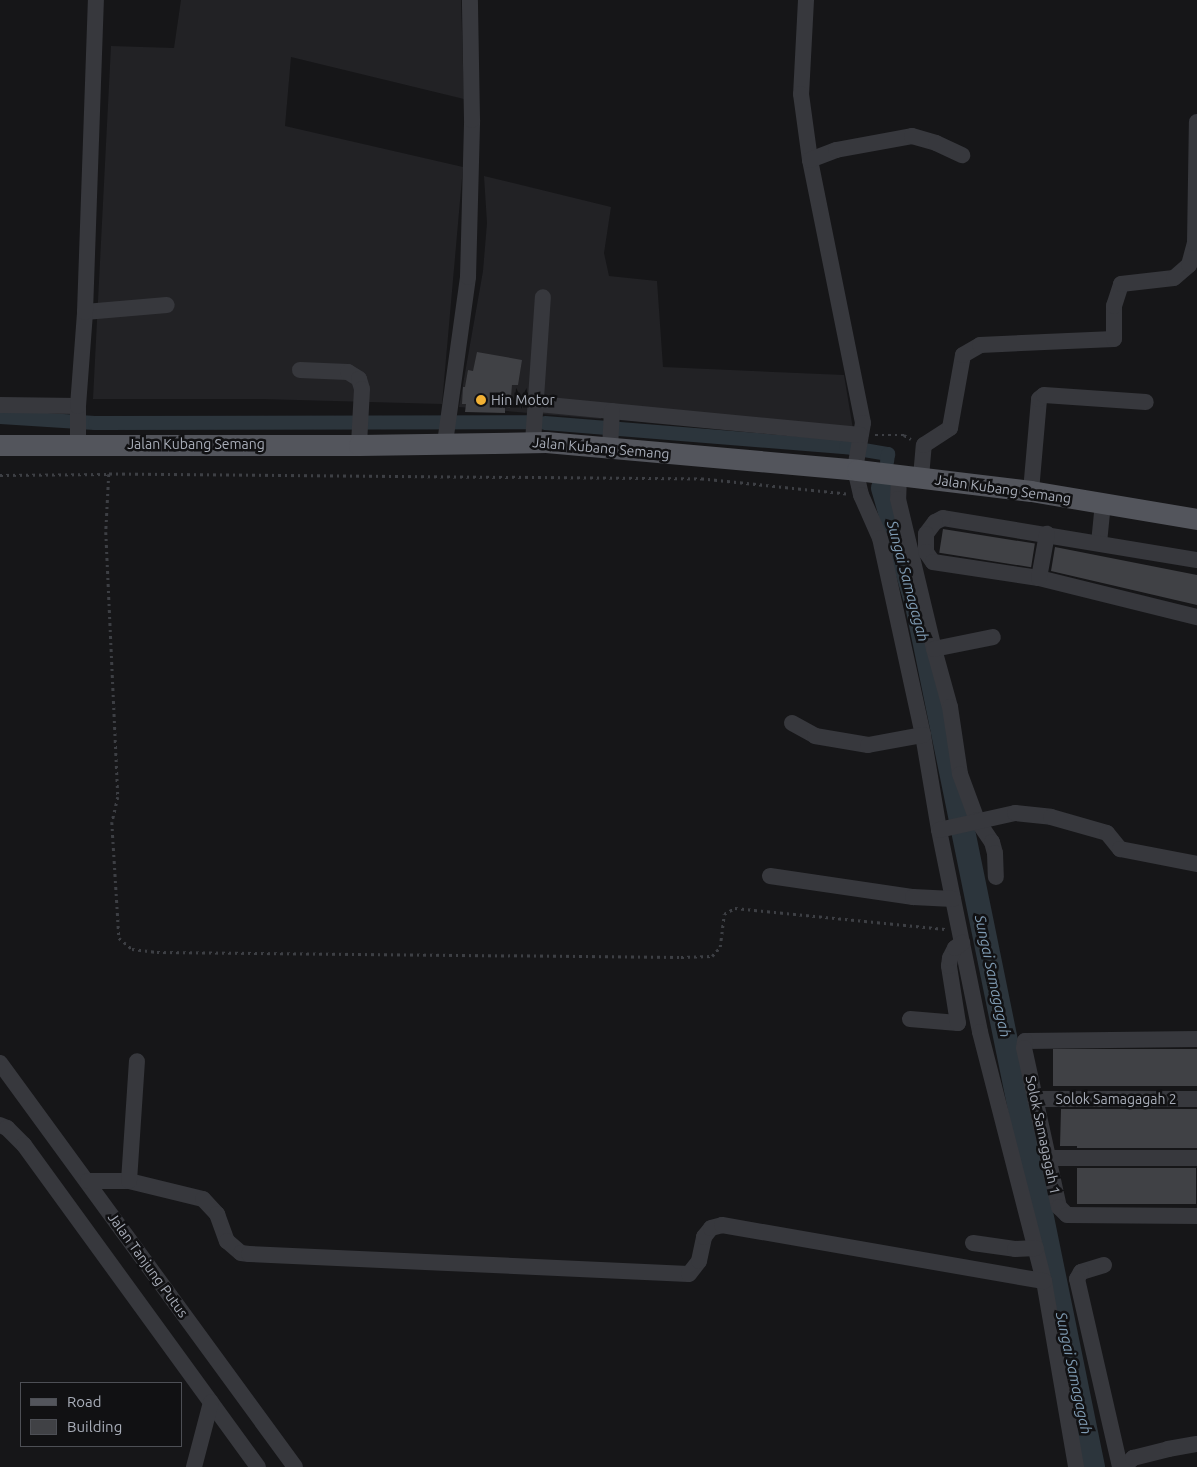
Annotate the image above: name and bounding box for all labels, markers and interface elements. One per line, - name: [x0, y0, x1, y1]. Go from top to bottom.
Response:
- place label: Hin Motor: [491, 392, 555, 408]
- marker: Hin Motor: [475, 394, 487, 406]
- street label: Jalan Kubang Semang: [532, 434, 670, 462]
- street label: Jalan Kubang Semang: [127, 436, 265, 452]
- street label: Jalan Kubang Semang: [934, 471, 1072, 507]
- water label: Sungai Samagagah: [883, 518, 933, 644]
- water label: Sungai Samagagah: [971, 913, 1015, 1039]
- street label: Solok Samagagah 1: [1022, 1074, 1064, 1196]
- street label: Solok Samagagah 2: [1055, 1091, 1177, 1107]
- street label: Jalan Tanjung Putus: [104, 1209, 192, 1321]
- water label: Sungai Samagagah: [1052, 1310, 1096, 1436]
- legend: [20, 1382, 182, 1447]
- text: Road: [67, 1393, 102, 1410]
- text: Building: [67, 1418, 122, 1435]

